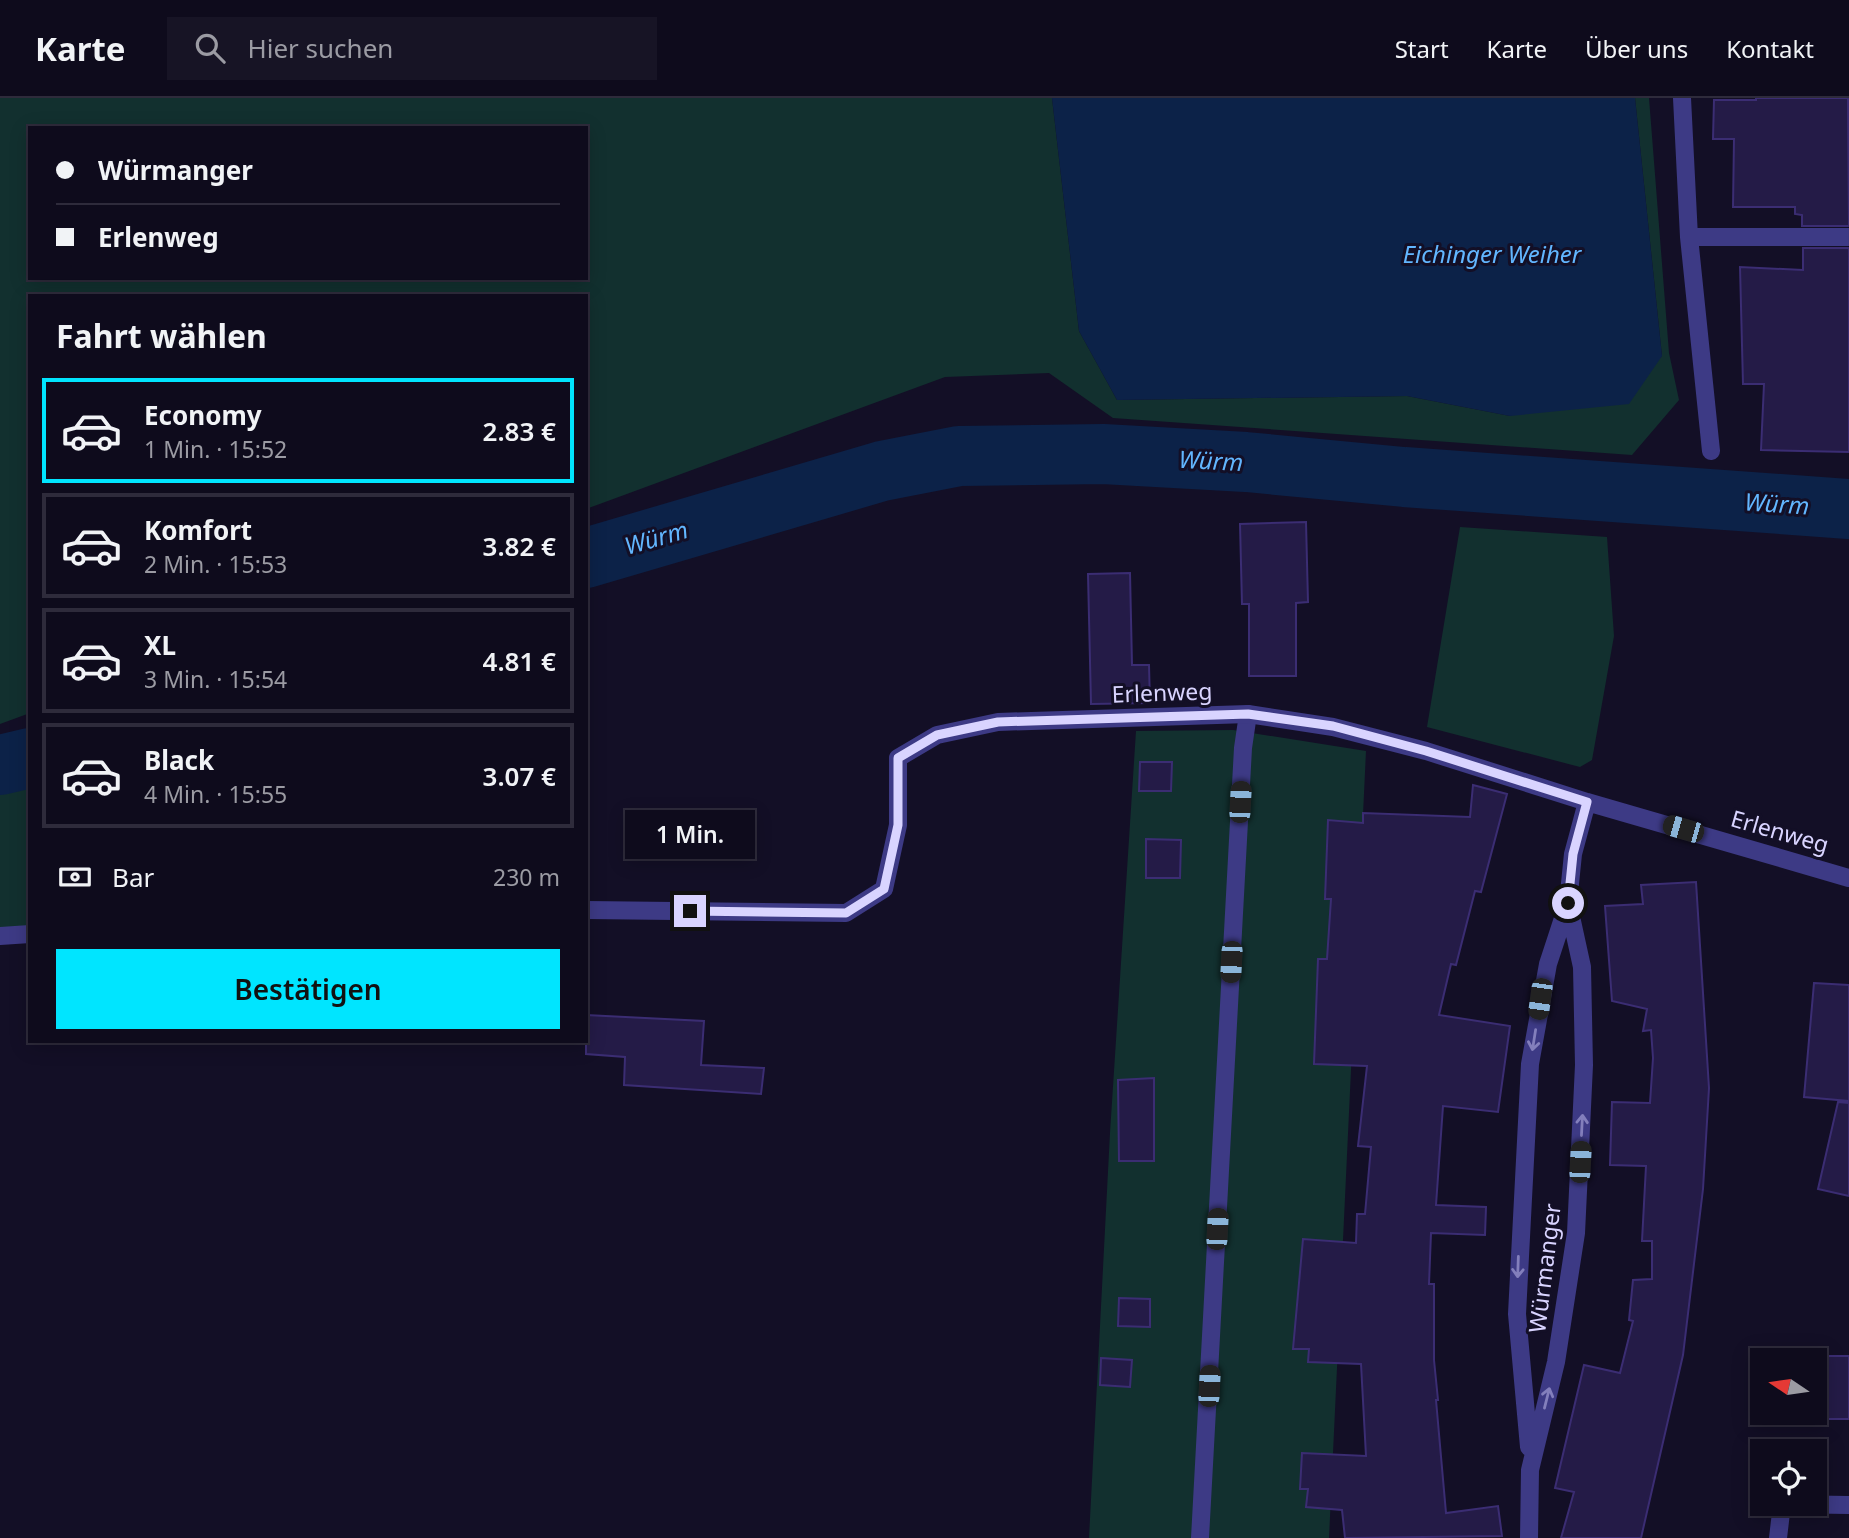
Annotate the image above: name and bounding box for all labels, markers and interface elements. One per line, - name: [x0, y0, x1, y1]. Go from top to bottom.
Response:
- search box: [167, 17, 657, 80]
- text: Karte: [35, 26, 125, 71]
- icon: search: [191, 29, 229, 67]
- text: Hier suchen: [247, 30, 393, 66]
- text: Start: [1395, 32, 1449, 65]
- text: Karte: [1487, 32, 1547, 65]
- text: Über uns: [1585, 32, 1688, 65]
- text: Kontakt: [1726, 32, 1814, 65]
- text: Würmanger: [98, 152, 253, 188]
- text: Erlenweg: [98, 219, 219, 255]
- water label: Eichinger Weiher: [1403, 237, 1583, 270]
- text: Fahrt wählen: [56, 314, 267, 357]
- text: Economy: [144, 397, 262, 433]
- icon: car: [60, 399, 123, 462]
- text: 2.83 €: [483, 413, 556, 449]
- text: 1 Min. · 15:52: [144, 433, 287, 465]
- water label: Würm: [1178, 442, 1244, 478]
- water label: Würm: [1744, 484, 1810, 522]
- text: Komfort: [144, 512, 252, 548]
- water label: Würm: [620, 512, 692, 562]
- icon: car: [60, 514, 123, 577]
- text: 3.82 €: [483, 528, 556, 564]
- text: 2 Min. · 15:53: [144, 548, 287, 580]
- text: XL: [144, 627, 176, 663]
- icon: car: [60, 629, 123, 692]
- text: 4.81 €: [483, 643, 556, 679]
- text: 3 Min. · 15:54: [144, 663, 287, 695]
- street label: Erlenweg: [1111, 674, 1213, 710]
- text: Black: [144, 742, 214, 778]
- icon: car: [60, 744, 123, 807]
- text: 3.07 €: [483, 758, 556, 794]
- text: 4 Min. · 15:55: [144, 778, 287, 810]
- car: [1229, 780, 1252, 824]
- street label: Erlenweg: [1727, 802, 1833, 860]
- callout: 1 Min.: [625, 810, 755, 858]
- car: [1660, 813, 1707, 845]
- text: 1 Min.: [656, 818, 724, 850]
- icon: cash: [56, 858, 94, 896]
- text: Bar: [112, 859, 154, 895]
- text: 230 m: [493, 861, 560, 893]
- route start: [1552, 887, 1584, 919]
- route end: [674, 895, 706, 927]
- car: [1220, 940, 1243, 984]
- button: Bestätigen: [56, 949, 560, 1029]
- car: [1527, 977, 1554, 1021]
- one-way arrow: [1527, 1028, 1540, 1051]
- one-way arrow: [1575, 1113, 1588, 1136]
- car: [1569, 1140, 1592, 1184]
- street label: Würmanger: [1520, 1201, 1568, 1335]
- car: [1206, 1207, 1229, 1251]
- one-way arrow: [1512, 1255, 1525, 1278]
- north arrow: [1750, 1348, 1827, 1424]
- map controls: [1750, 1348, 1827, 1516]
- car: [1198, 1364, 1221, 1408]
- one-way arrow: [1541, 1387, 1554, 1410]
- button: locate: [1750, 1439, 1827, 1516]

